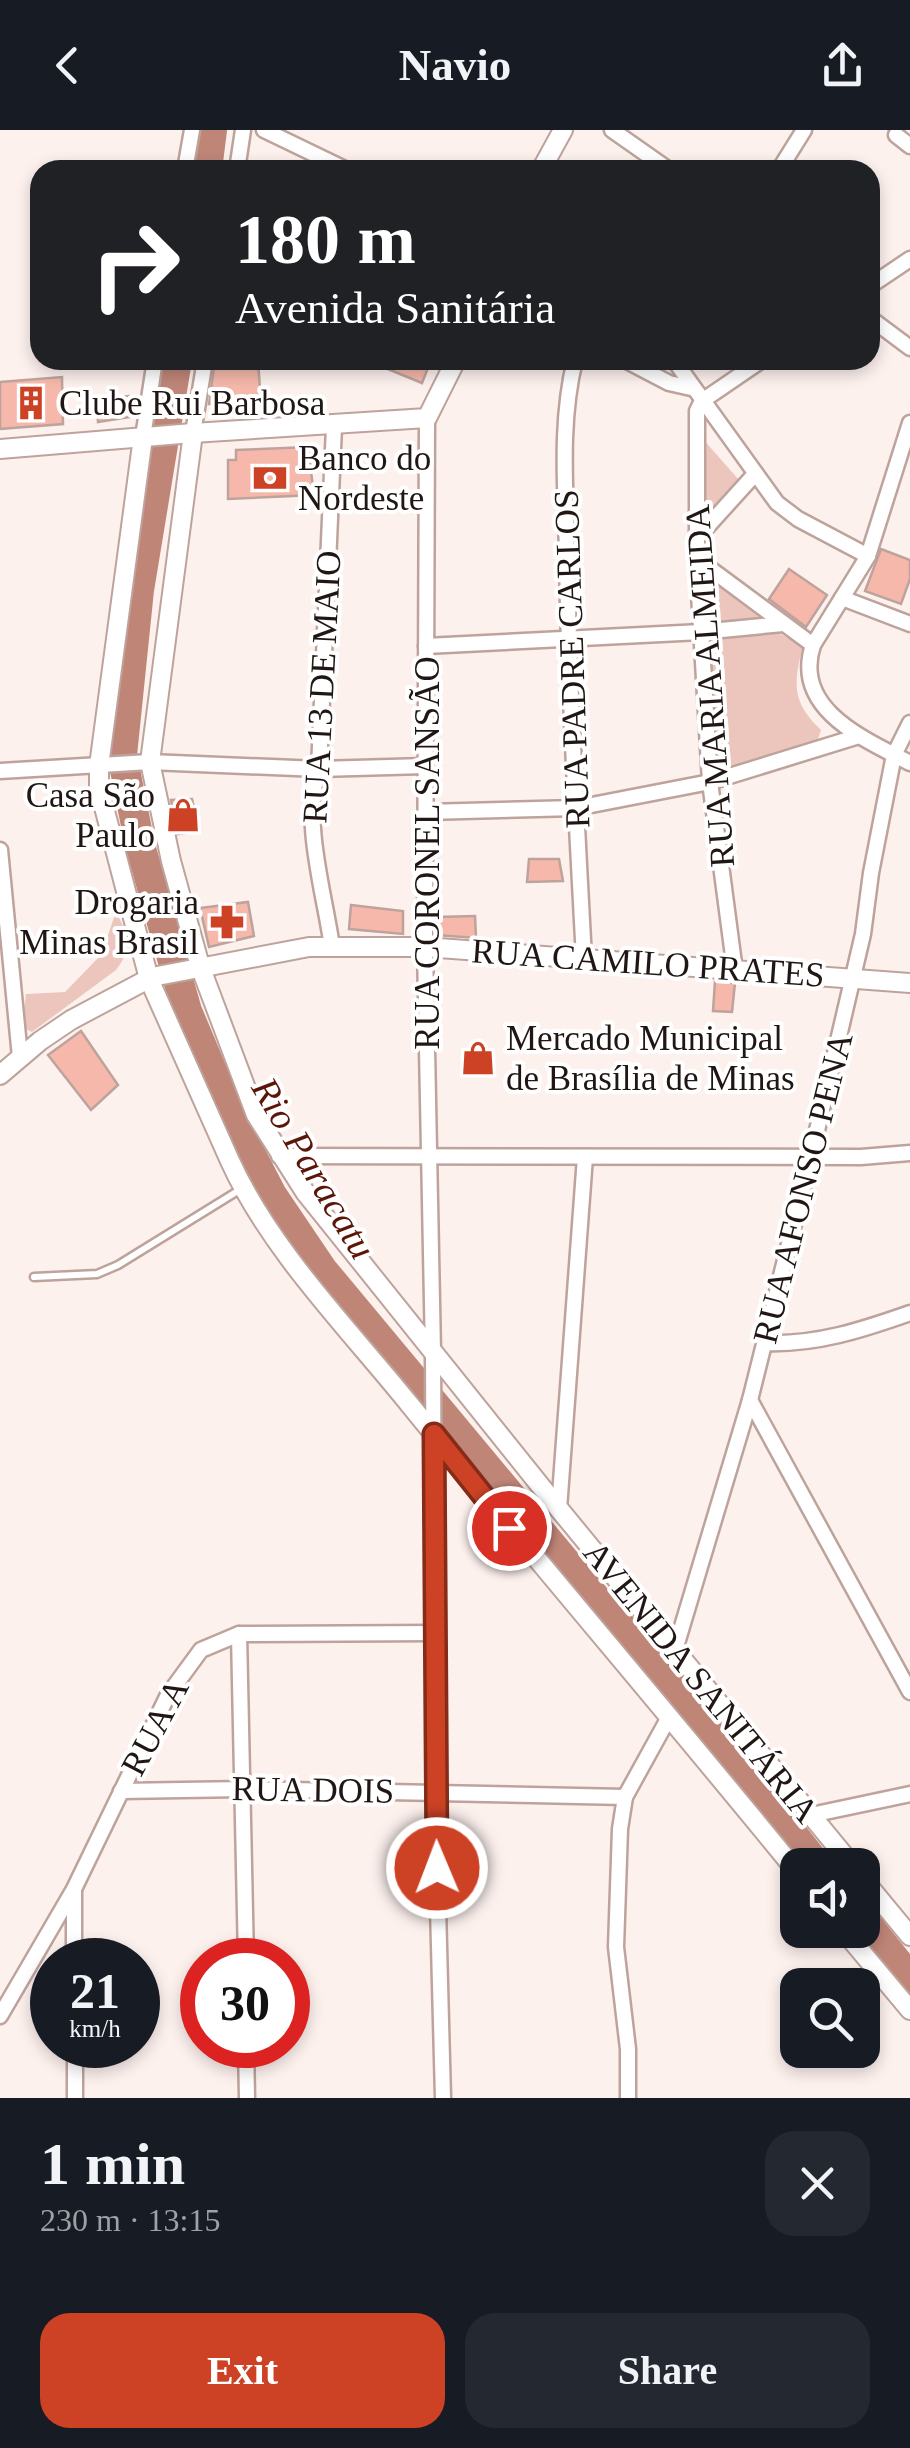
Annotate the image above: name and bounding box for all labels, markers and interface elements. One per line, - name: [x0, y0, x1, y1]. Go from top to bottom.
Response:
- icon: back: [40, 38, 95, 93]
- icon: share: [815, 38, 870, 93]
- text: Navio: [399, 40, 511, 90]
- icon: right: [70, 200, 200, 330]
- text: 180 m: [235, 201, 416, 278]
- text: Avenida Sanitária: [235, 283, 555, 333]
- building icon: Clube Rui Barbosa: [12, 384, 50, 422]
- place label: Clube Rui Barbosa: [59, 384, 326, 423]
- place label: Banco do Nordeste: [298, 439, 431, 518]
- bank icon: Banco do Nordeste: [251, 459, 289, 497]
- street label: RUA PADRE CARLOS: [547, 489, 597, 829]
- street label: RUA MARIA ALMEIDA: [678, 503, 742, 869]
- street label: RUA 13 DE MAIO: [295, 550, 349, 824]
- street label: RUA CORONEL SANSÃO: [408, 656, 447, 1050]
- place label: Casa São Paulo: [26, 776, 155, 855]
- shop icon: Casa São Paulo: [164, 796, 202, 834]
- place label: Drogaria Minas Brasil: [19, 883, 199, 962]
- pharmacy icon: Drogaria Minas Brasil: [208, 903, 246, 941]
- street label: RUA CAMILO PRATES: [470, 931, 826, 995]
- place label: Mercado Municipal de Brasília de Minas: [506, 1019, 795, 1098]
- street label: RUA AFONSO PENA: [745, 1028, 861, 1347]
- shop icon: Mercado Municipal de Brasília de Minas: [459, 1039, 497, 1077]
- water label: Rio Paracatu: [243, 1069, 384, 1266]
- pin: [467, 1486, 552, 1571]
- icon: arrive: [482, 1501, 537, 1556]
- street label: AVENIDA SANITÁRIA: [576, 1534, 827, 1831]
- street label: RUA A: [113, 1671, 197, 1782]
- street label: RUA DOIS: [231, 1769, 395, 1811]
- position arrow: [385, 1816, 489, 1920]
- map controls: [780, 1848, 880, 2068]
- button: sound: [780, 1848, 880, 1948]
- speed limit sign: 30: [180, 1938, 310, 2068]
- text: 21: [70, 1963, 120, 2019]
- button: search: [780, 1968, 880, 2068]
- text: km/h: [69, 2015, 121, 2042]
- text: 1 min: [40, 2131, 185, 2197]
- button: close: [765, 2131, 870, 2236]
- text: 230 m · 13:15: [40, 2202, 220, 2238]
- button: Exit: [40, 2313, 445, 2428]
- button: Share: [465, 2313, 870, 2428]

